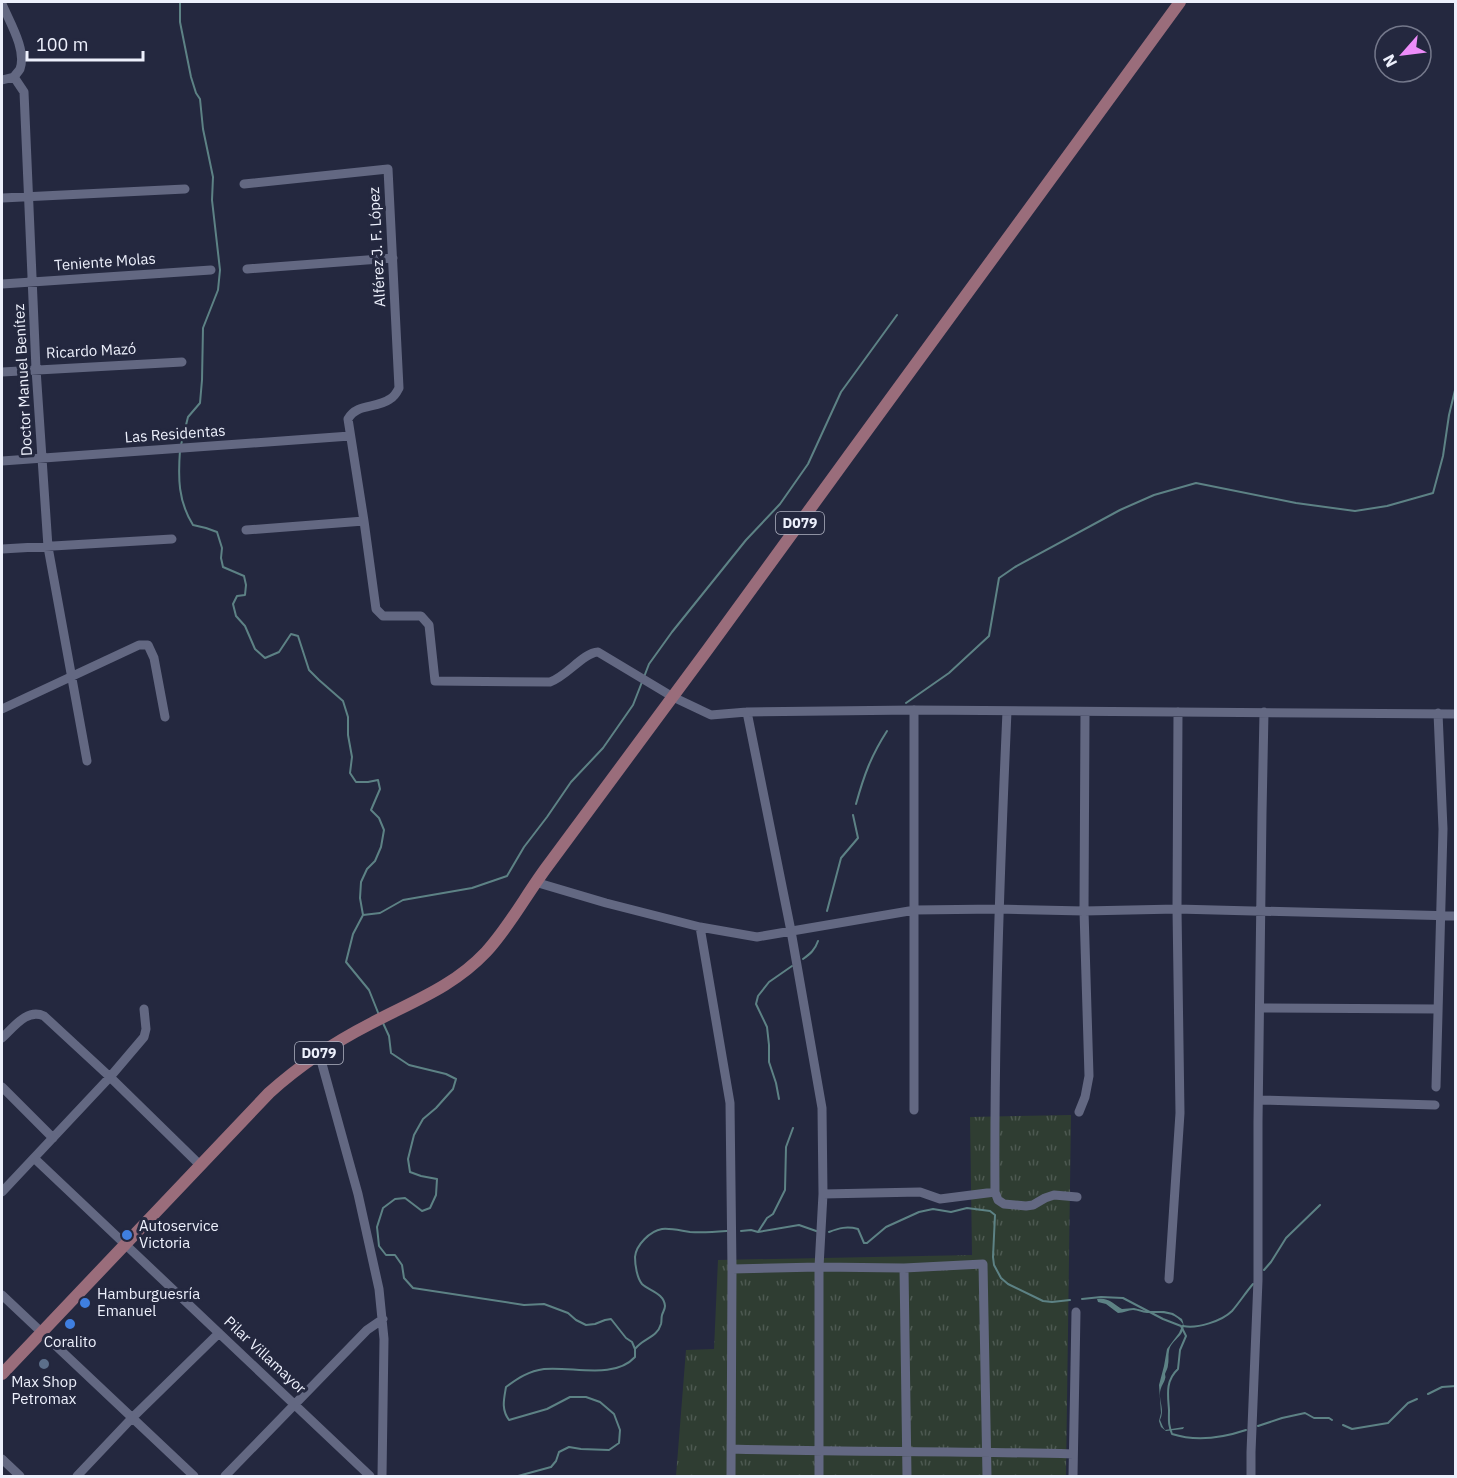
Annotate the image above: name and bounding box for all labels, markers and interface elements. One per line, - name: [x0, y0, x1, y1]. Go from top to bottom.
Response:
- scale bar: [27, 24, 142, 62]
- north arrow: [1373, 24, 1433, 84]
- text: 100 m: [36, 33, 88, 56]
- text: N: [1378, 51, 1401, 71]
- street label: Alférez J. F. López: [364, 186, 389, 308]
- street label: Teniente Molas: [54, 248, 156, 275]
- street label: Doctor Manuel Benítez: [9, 303, 36, 457]
- street label: Ricardo Mazó: [45, 339, 137, 362]
- street label: Las Residentas: [124, 420, 226, 447]
- road number: D079: [776, 512, 824, 534]
- road number: D079: [295, 1042, 343, 1064]
- place label: Autoservice Victoria: [139, 1216, 219, 1252]
- marker: Autoservice Victoria: [120, 1228, 134, 1242]
- place label: Hamburguesría Emanuel: [97, 1284, 200, 1320]
- marker: Hamburguesría Emanuel: [78, 1296, 92, 1310]
- street label: Pilar Villamayor: [220, 1312, 311, 1398]
- marker: Coralito: [63, 1317, 77, 1331]
- place label: Coralito: [44, 1332, 96, 1351]
- marker: Max Shop Petromax: [37, 1357, 51, 1371]
- place label: Max Shop Petromax: [11, 1372, 77, 1408]

